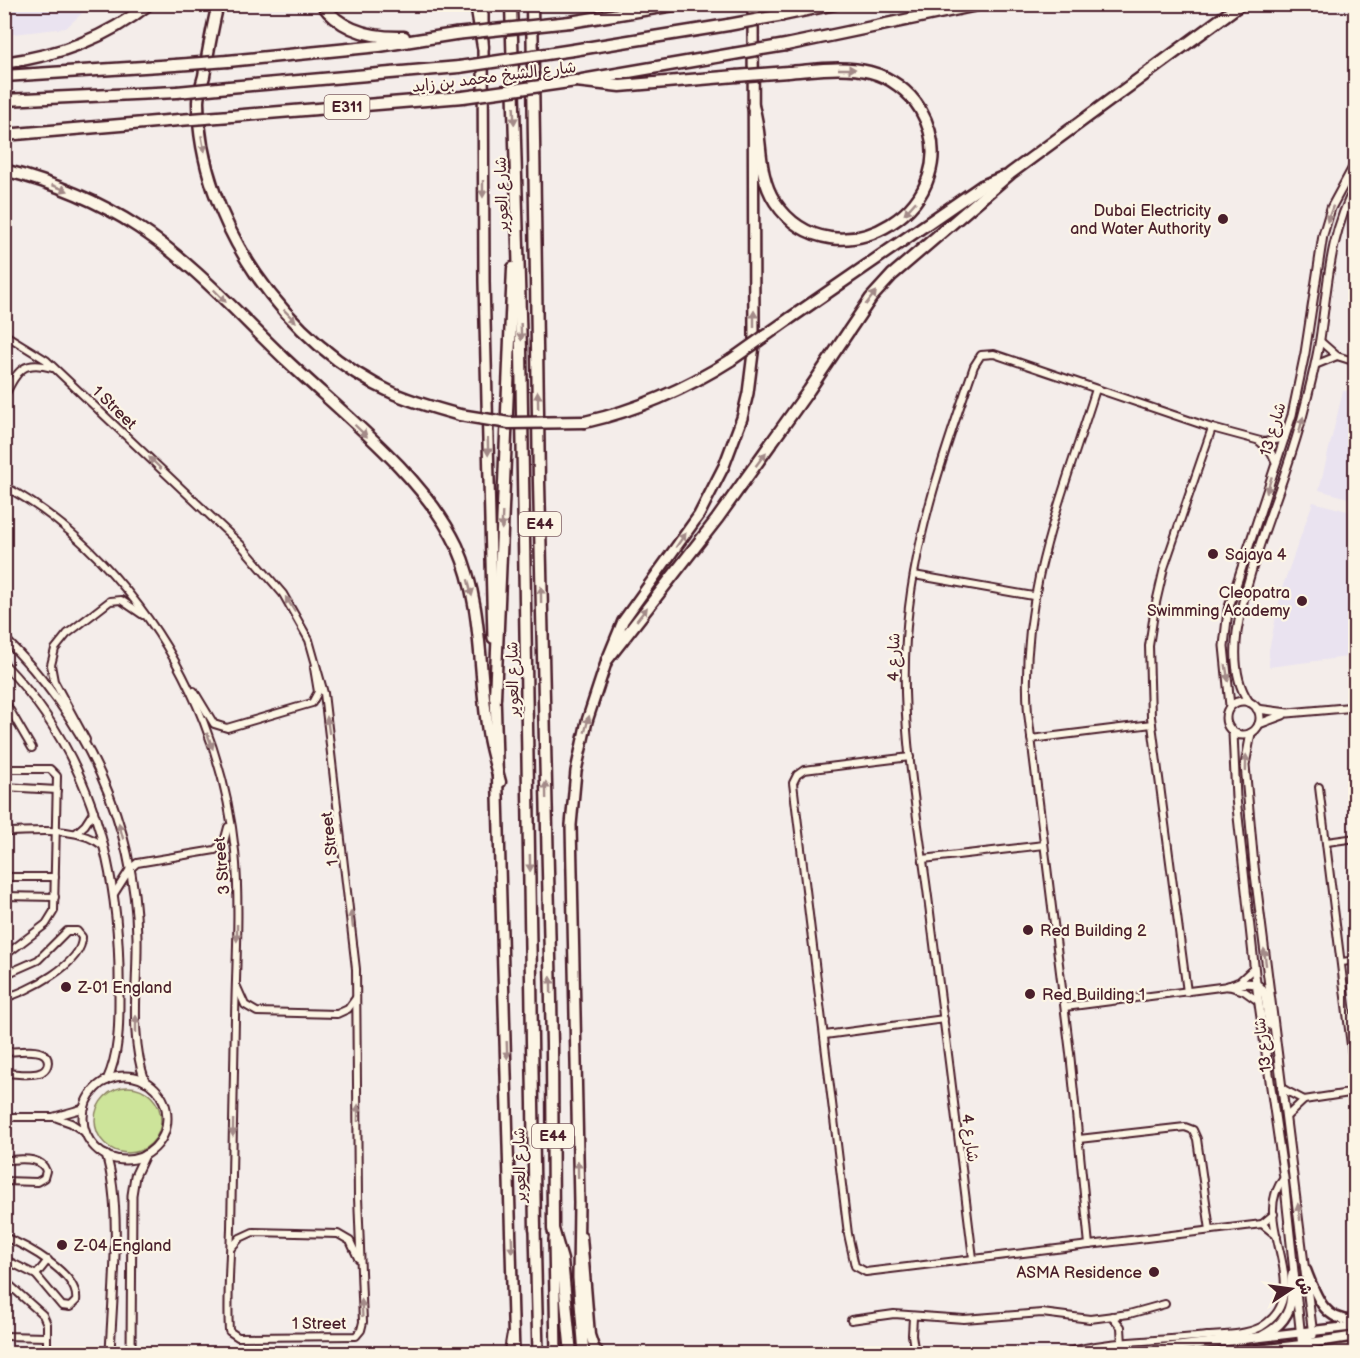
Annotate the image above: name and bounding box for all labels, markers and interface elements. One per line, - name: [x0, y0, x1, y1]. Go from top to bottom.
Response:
- street label: شارع الشيخ محمد بن زايد: [411, 58, 578, 98]
- one-way arrow: [837, 65, 856, 74]
- road number: E311: [324, 95, 370, 119]
- one-way arrow: [509, 106, 519, 125]
- one-way arrow: [199, 135, 208, 154]
- street label: شارع العوير: [492, 156, 514, 234]
- one-way arrow: [478, 180, 488, 199]
- one-way arrow: [51, 184, 69, 193]
- one-way arrow: [904, 200, 917, 215]
- place label: Dubai Electricity and Water Authority: [1070, 202, 1212, 239]
- one-way arrow: [1324, 205, 1334, 223]
- marker: Dubai Electricity and Water Authority: [1216, 212, 1230, 226]
- one-way arrow: [213, 288, 227, 302]
- one-way arrow: [865, 291, 877, 306]
- one-way arrow: [282, 308, 296, 322]
- one-way arrow: [749, 309, 759, 328]
- one-way arrow: [516, 322, 525, 341]
- street label: 1 Street: [88, 382, 140, 434]
- one-way arrow: [533, 391, 542, 410]
- street label: شارع 13: [1256, 400, 1292, 459]
- one-way arrow: [1296, 416, 1306, 434]
- one-way arrow: [354, 424, 369, 438]
- one-way arrow: [483, 438, 492, 457]
- one-way arrow: [754, 451, 766, 466]
- one-way arrow: [149, 457, 163, 471]
- one-way arrow: [1263, 476, 1273, 494]
- one-way arrow: [497, 511, 507, 530]
- road number: E44: [519, 512, 561, 536]
- one-way arrow: [675, 532, 687, 548]
- place label: Sajaya 4: [1225, 546, 1287, 565]
- marker: Sajaya 4: [1206, 547, 1220, 561]
- one-way arrow: [466, 579, 476, 597]
- place label: Cleopatra Swimming Academy: [1147, 584, 1291, 621]
- one-way arrow: [537, 586, 546, 605]
- marker: Cleopatra Swimming Academy: [1295, 594, 1309, 608]
- one-way arrow: [284, 596, 295, 612]
- one-way arrow: [636, 606, 648, 621]
- street label: شارع 4: [885, 633, 905, 682]
- street label: شارع العوير: [503, 641, 525, 719]
- one-way arrow: [1222, 664, 1231, 683]
- one-way arrow: [323, 715, 333, 734]
- one-way arrow: [583, 715, 592, 733]
- one-way arrow: [205, 732, 215, 750]
- one-way arrow: [1241, 753, 1251, 772]
- one-way arrow: [541, 781, 551, 800]
- street label: 1 Street: [318, 811, 343, 867]
- one-way arrow: [115, 821, 125, 840]
- street label: 3 Street: [211, 836, 234, 895]
- one-way arrow: [525, 853, 535, 872]
- one-way arrow: [347, 909, 356, 928]
- place label: Red Building 2: [1040, 922, 1147, 941]
- one-way arrow: [232, 923, 241, 942]
- marker: Red Building 2: [1021, 923, 1035, 937]
- one-way arrow: [1260, 947, 1270, 966]
- one-way arrow: [546, 976, 556, 995]
- place label: Z-01 England: [77, 979, 172, 998]
- marker: Z-01 England: [59, 980, 73, 994]
- place label: Red Building 1: [1042, 986, 1145, 1005]
- marker: Red Building 1: [1023, 987, 1037, 1001]
- one-way arrow: [131, 1015, 141, 1034]
- street label: شارع 13: [1251, 1016, 1277, 1073]
- one-way arrow: [502, 1041, 512, 1060]
- one-way arrow: [353, 1104, 363, 1123]
- street label: شارع 4: [956, 1113, 982, 1164]
- one-way arrow: [228, 1118, 238, 1137]
- road number: E44: [532, 1124, 574, 1148]
- street label: شارع العوير: [510, 1127, 532, 1205]
- one-way arrow: [573, 1160, 583, 1179]
- one-way arrow: [1294, 1203, 1303, 1222]
- one-way arrow: [507, 1236, 516, 1255]
- place label: Z-04 England: [73, 1237, 171, 1256]
- marker: Z-04 England: [55, 1238, 69, 1252]
- north arrow: [1261, 1259, 1321, 1319]
- place label: ASMA Residence: [1016, 1264, 1143, 1283]
- marker: ASMA Residence: [1147, 1265, 1161, 1279]
- text: ش: [1293, 1275, 1315, 1297]
- one-way arrow: [358, 1299, 367, 1318]
- street label: 1 Street: [292, 1315, 346, 1334]

